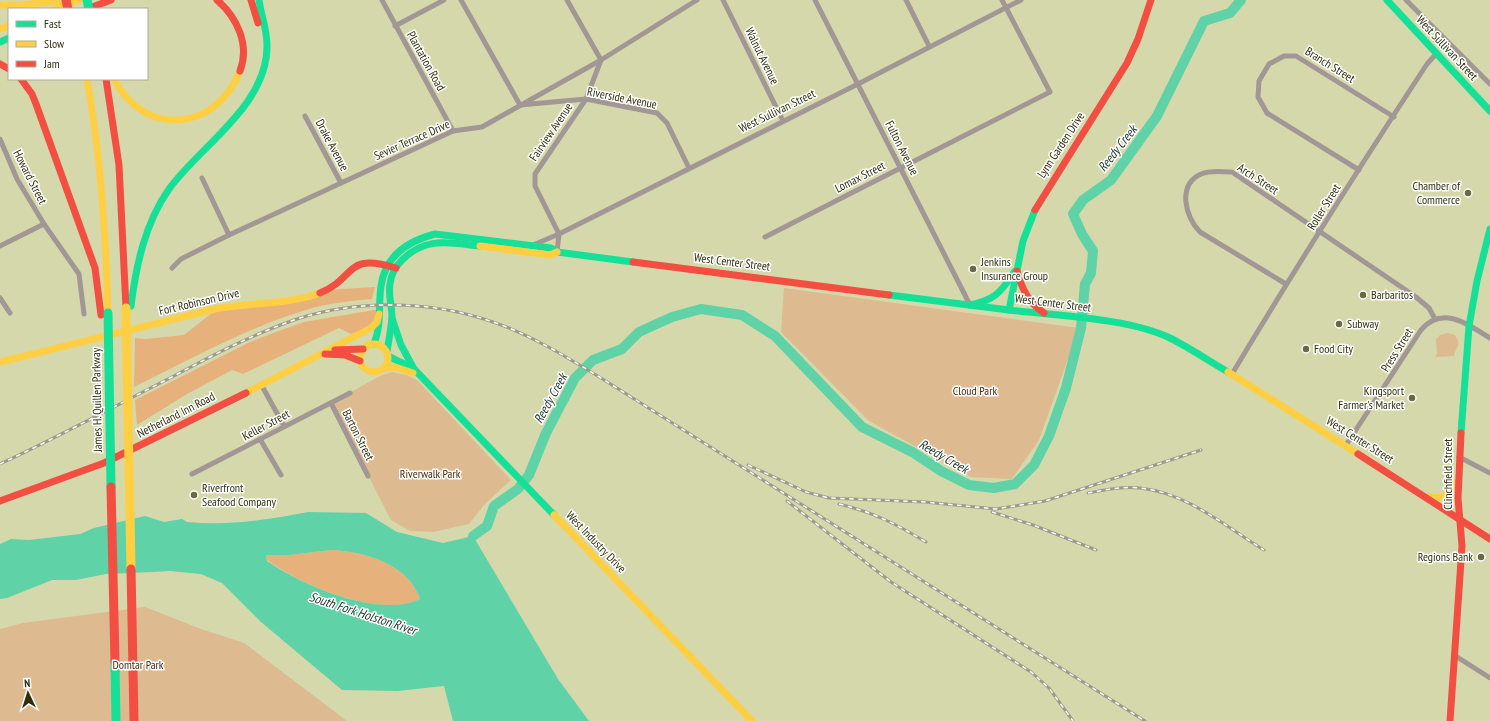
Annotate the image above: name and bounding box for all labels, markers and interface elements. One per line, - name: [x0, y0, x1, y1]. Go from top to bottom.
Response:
- legend: [8, 8, 148, 80]
- street label: West Sullivan Street: [1414, 12, 1482, 84]
- text: Fast: [44, 16, 62, 31]
- street label: Walnut Avenue: [742, 25, 783, 87]
- street label: Plantation Road: [404, 28, 449, 93]
- text: Slow: [44, 36, 65, 51]
- street label: Branch Street: [1303, 43, 1359, 86]
- text: Jam: [43, 56, 60, 71]
- street label: Riverside Avenue: [586, 83, 658, 112]
- street label: West Sullivan Street: [736, 85, 818, 136]
- street label: Fairview Avenue: [526, 100, 576, 164]
- street label: Lynn Garden Drive: [1034, 109, 1087, 180]
- street label: Drake Avenue: [313, 116, 352, 173]
- street label: Sevier Terrace Drive: [372, 116, 452, 163]
- street label: Fulton Avenue: [882, 118, 923, 178]
- water label: Reedy Creek: [1094, 120, 1142, 175]
- street label: Howard Street: [10, 147, 51, 207]
- street label: Lomax Street: [832, 157, 888, 196]
- street label: Arch Street: [1235, 160, 1282, 198]
- place label: Chamber of Commerce: [1412, 178, 1461, 207]
- street label: Roller Street: [1304, 180, 1344, 233]
- marker: Chamber of Commerce: [1463, 188, 1473, 198]
- street label: West Center Street: [693, 249, 772, 274]
- place label: Jenkins Insurance Group: [980, 254, 1048, 283]
- marker: Jenkins Insurance Group: [968, 264, 978, 274]
- street label: Fort Robinson Drive: [157, 285, 241, 318]
- place label: Barbaritos: [1371, 287, 1413, 302]
- street label: West Center Street: [1014, 290, 1093, 315]
- marker: Barbaritos: [1358, 290, 1368, 300]
- place label: Subway: [1347, 316, 1379, 331]
- marker: Subway: [1334, 319, 1344, 329]
- street label: Press Street: [1377, 324, 1416, 374]
- place label: Food City: [1314, 341, 1353, 356]
- marker: Food City: [1301, 344, 1311, 354]
- street label: James H. Quillen Parkway: [88, 347, 105, 453]
- water label: Reedy Creek: [530, 369, 572, 426]
- park label: Cloud Park: [953, 383, 997, 398]
- place label: Kingsport Farmer's Market: [1338, 383, 1405, 412]
- street label: Netherland Inn Road: [134, 389, 217, 441]
- marker: Kingsport Farmer's Market: [1407, 393, 1417, 403]
- street label: Keller Street: [239, 405, 293, 443]
- street label: Barton Street: [339, 407, 378, 463]
- street label: West Center Street: [1324, 413, 1397, 467]
- water label: Reedy Creek: [916, 435, 973, 478]
- street label: Clinchfield Street: [1440, 438, 1455, 510]
- park label: Riverwalk Park: [400, 466, 461, 481]
- place label: Riverfront Seafood Company: [202, 480, 276, 509]
- marker: Riverfront Seafood Company: [189, 490, 199, 500]
- street label: West Industry Drive: [563, 508, 630, 576]
- place label: Regions Bank: [1418, 549, 1473, 564]
- marker: Regions Bank: [1476, 552, 1486, 562]
- water label: South Fork Holston River: [307, 588, 421, 640]
- park label: Domtar Park: [112, 657, 164, 672]
- north arrow: [8, 673, 48, 713]
- text: N: [24, 676, 31, 690]

